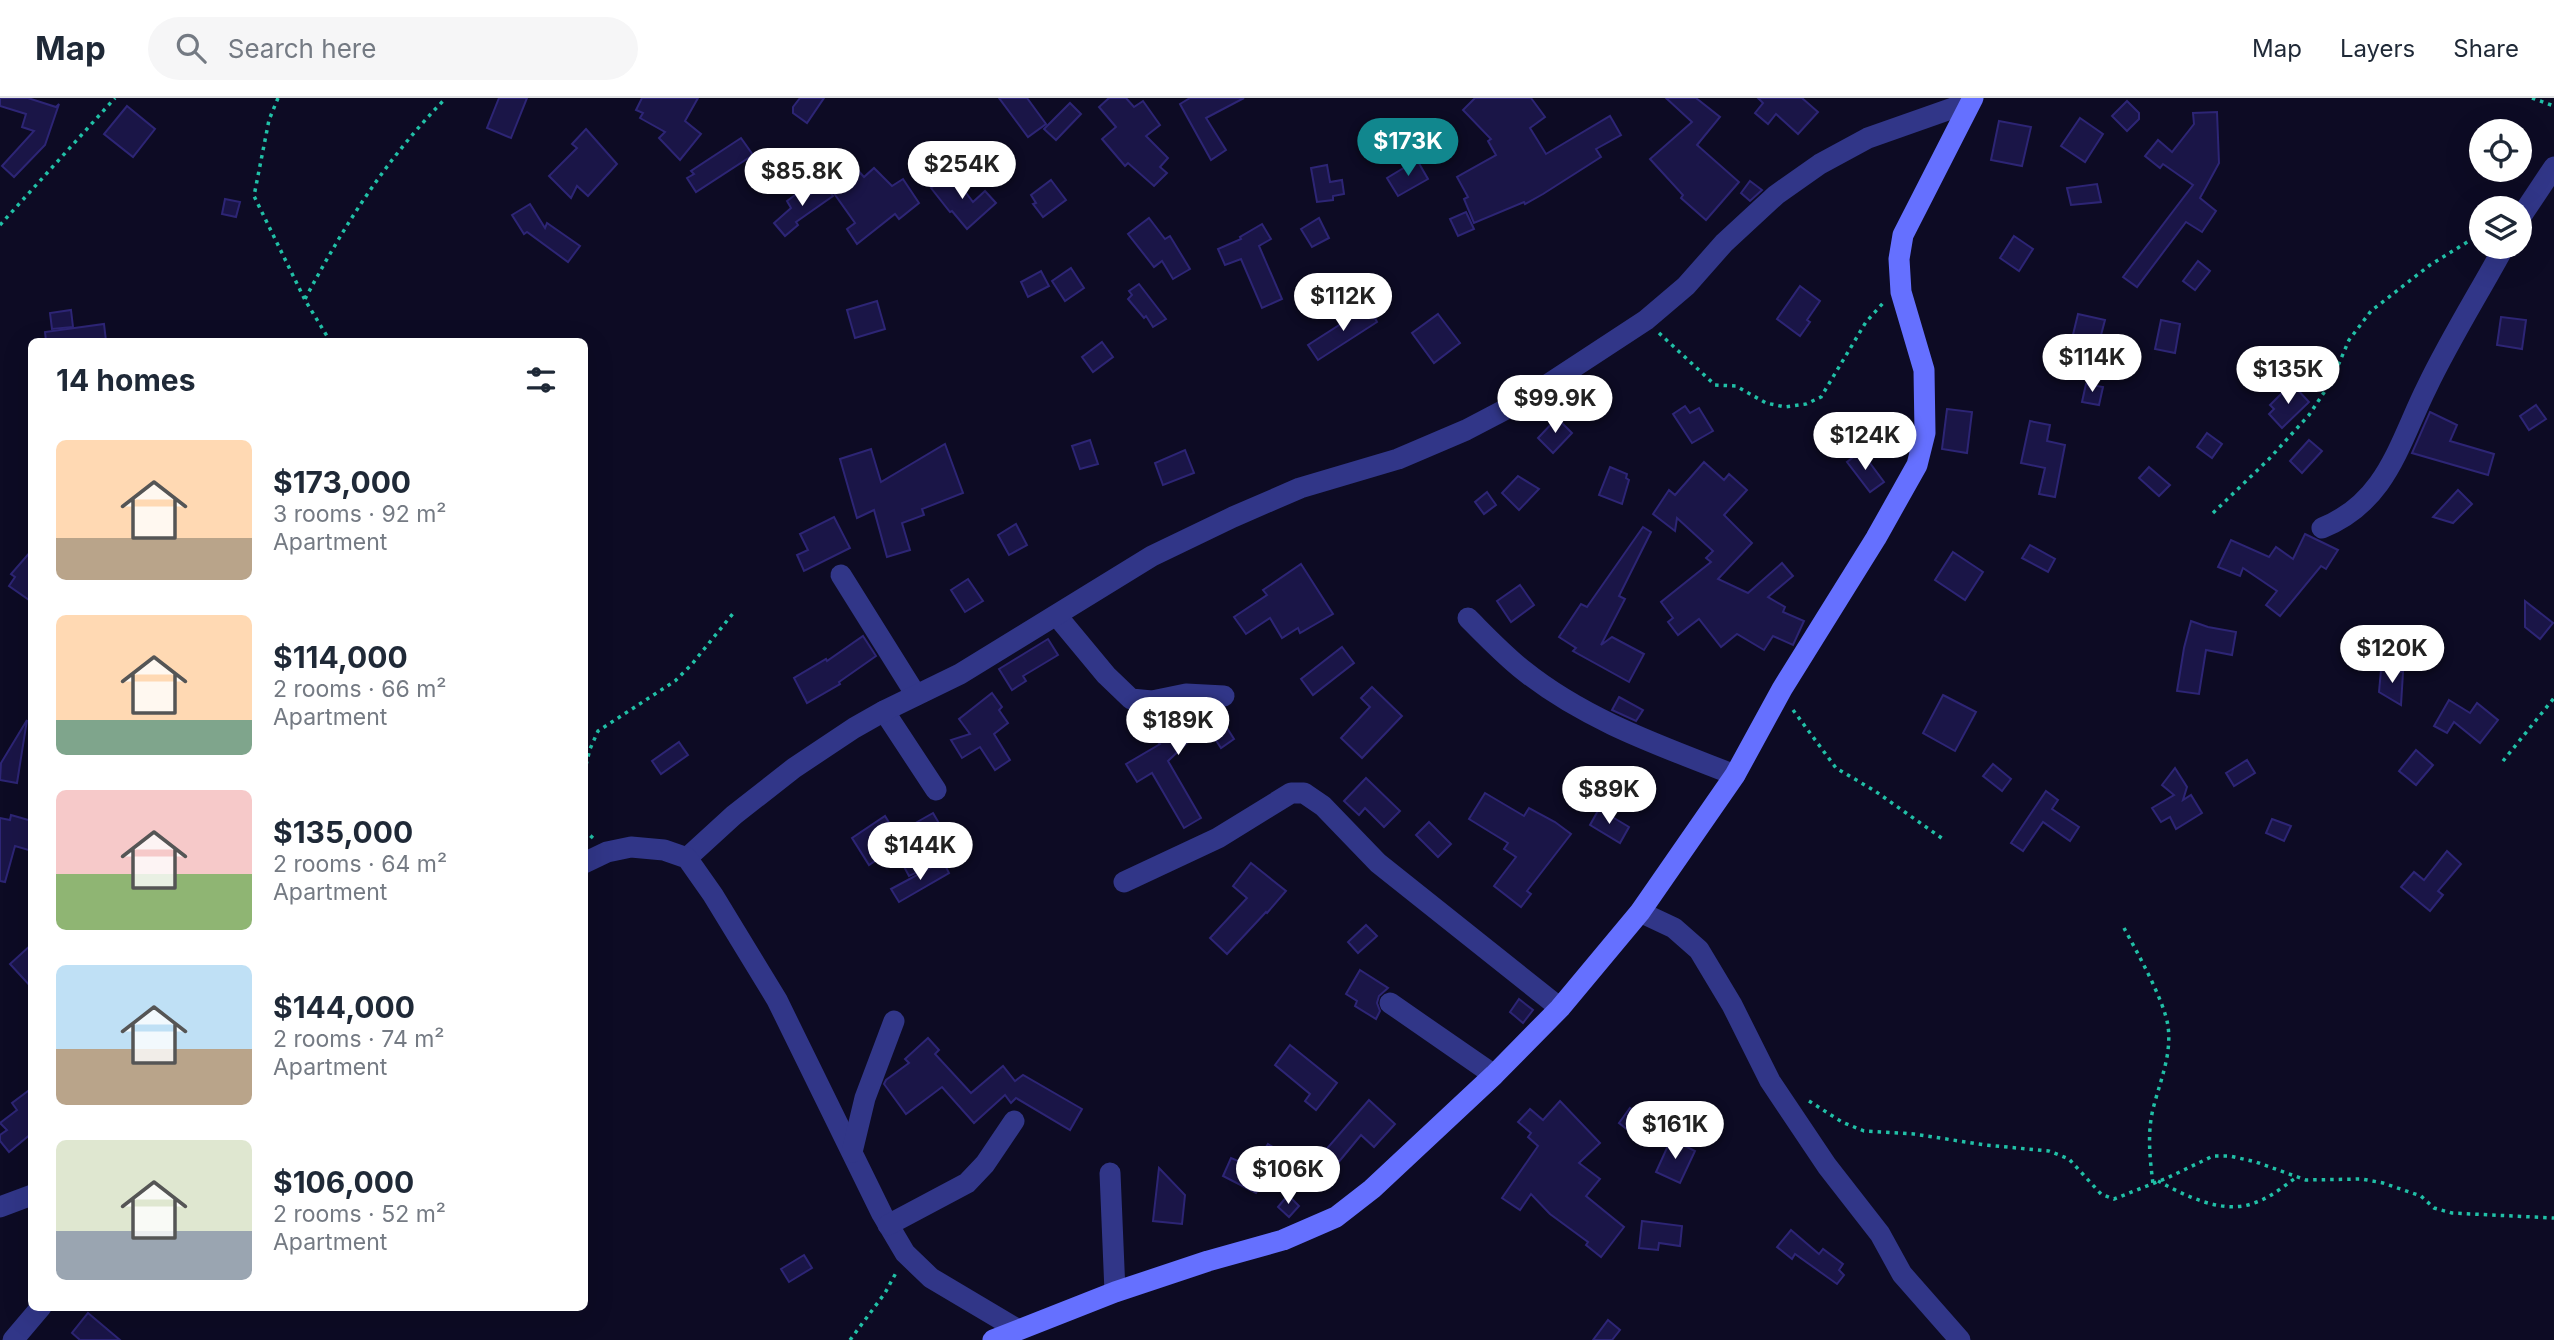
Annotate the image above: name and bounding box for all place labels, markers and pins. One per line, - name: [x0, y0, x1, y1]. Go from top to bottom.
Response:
- pin: $173K: [1359, 118, 1457, 178]
- pin: $254K: [913, 141, 1011, 201]
- pin: $85.8K: [745, 148, 859, 208]
- pin: $112K: [1294, 274, 1392, 333]
- pin: $114K: [2043, 334, 2141, 394]
- pin: $135K: [2239, 346, 2337, 406]
- pin: $99.9K: [1498, 376, 1612, 435]
- pin: $124K: [1816, 412, 1914, 472]
- pin: $120K: [2343, 626, 2441, 685]
- pin: $189K: [1129, 698, 1227, 757]
- pin: $89K: [1568, 766, 1650, 826]
- pin: $144K: [871, 822, 969, 882]
- pin: $161K: [1626, 1102, 1724, 1161]
- pin: $106K: [1239, 1146, 1337, 1206]

